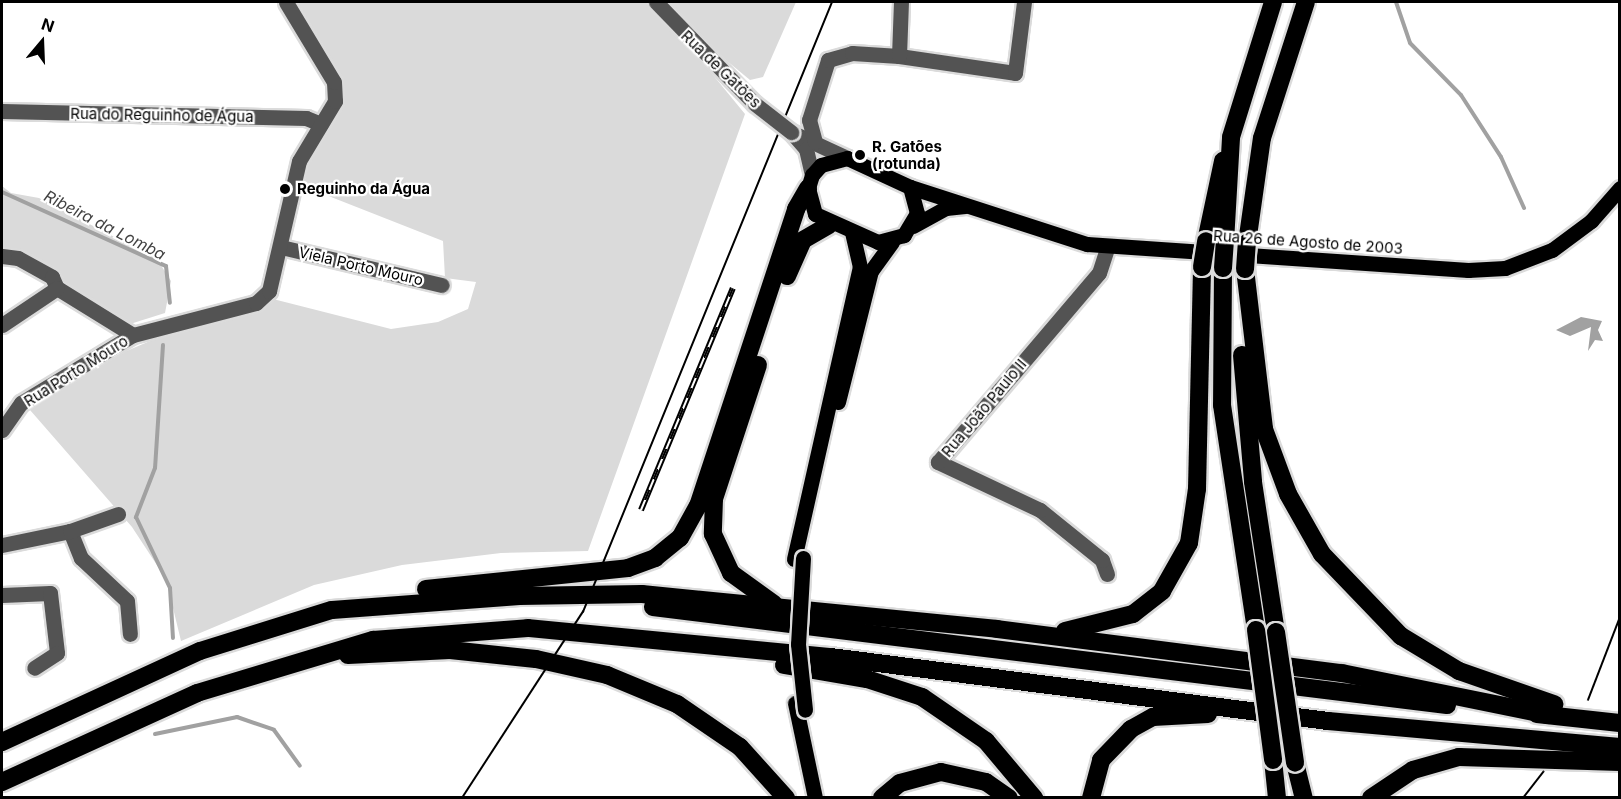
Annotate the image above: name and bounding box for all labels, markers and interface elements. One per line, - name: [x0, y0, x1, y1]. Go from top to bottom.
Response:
- north arrow: [12, 12, 72, 72]
- text: N: [39, 14, 57, 36]
- street label: Rua de Gatões: [678, 27, 764, 111]
- street label: Rua do Reguinho de Água: [70, 104, 254, 126]
- place label: R. Gatões (rotunda): [872, 137, 942, 172]
- marker: R. Gatões (rotunda): [853, 148, 867, 162]
- place label: Reguinho da Água: [297, 180, 430, 198]
- marker: Reguinho da Água: [278, 182, 292, 196]
- water label: Ribeira da Lomba: [41, 186, 169, 264]
- street label: Rua 26 de Agosto de 2003: [1213, 226, 1403, 258]
- street label: Viela Porto Mouro: [297, 243, 425, 289]
- street label: Rua Porto Mouro: [21, 332, 131, 410]
- street label: Rua João Paulo II: [938, 355, 1030, 461]

